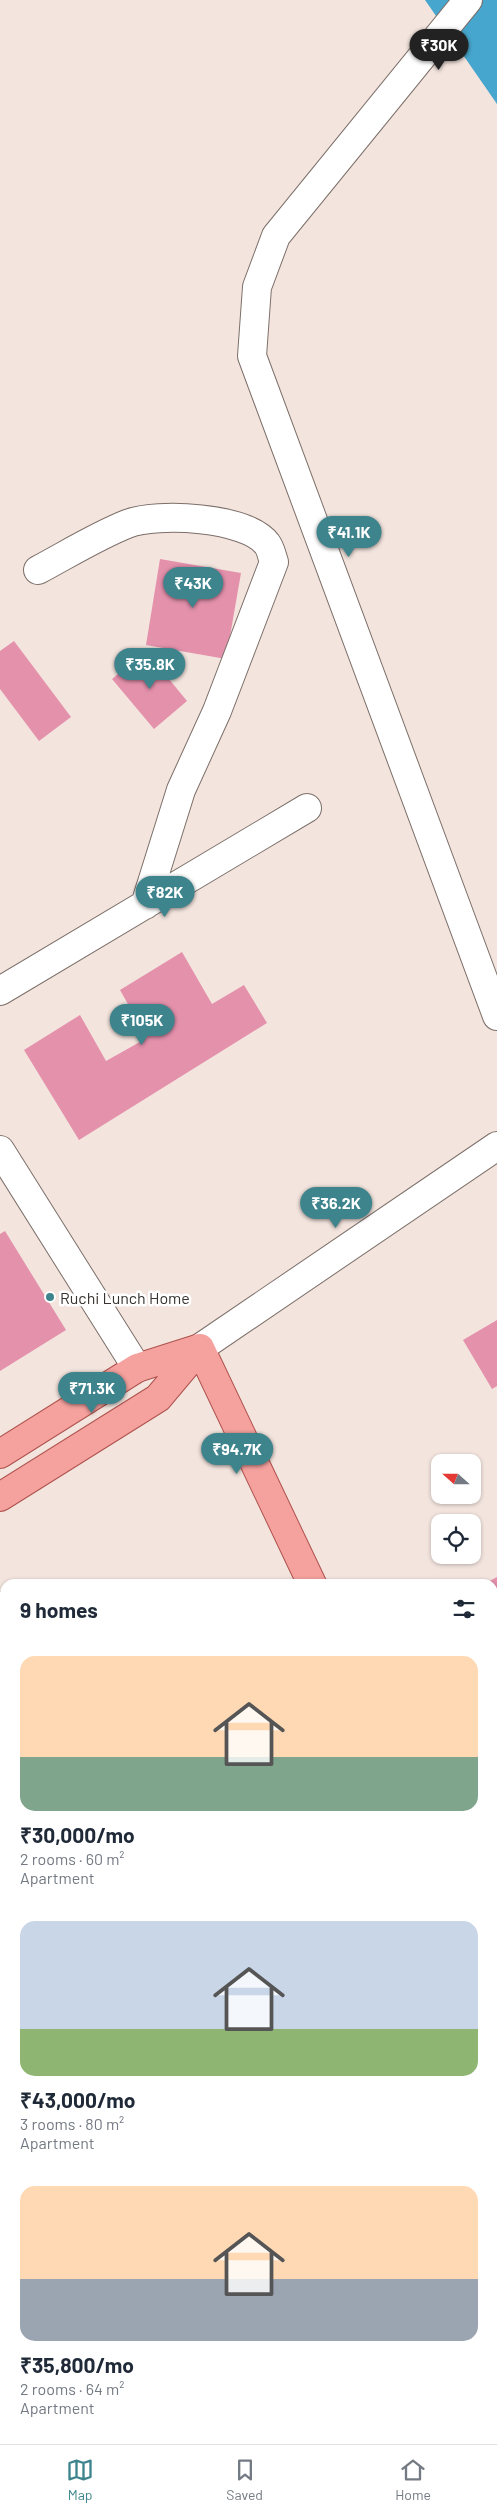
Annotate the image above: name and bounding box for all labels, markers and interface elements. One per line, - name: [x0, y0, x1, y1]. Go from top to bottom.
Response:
- pin: ₹30K: [409, 28, 469, 71]
- text: ₹30K: [421, 35, 457, 54]
- pin: ₹41.1K: [308, 516, 390, 558]
- text: ₹41.1K: [328, 522, 370, 541]
- pin: ₹43K: [163, 566, 223, 609]
- text: ₹43K: [174, 573, 212, 592]
- pin: ₹35.8K: [109, 648, 191, 690]
- text: ₹35.8K: [125, 654, 175, 673]
- pin: ₹82K: [135, 876, 195, 918]
- text: ₹82K: [147, 882, 183, 901]
- pin: ₹105K: [107, 1004, 177, 1046]
- text: ₹105K: [121, 1010, 163, 1029]
- pin: ₹36.2K: [295, 1186, 377, 1229]
- text: ₹36.2K: [311, 1193, 361, 1212]
- place label: Ruchi Lunch Home: [60, 1288, 190, 1307]
- marker: Ruchi Lunch Home: [44, 1291, 56, 1303]
- pin: ₹71.3K: [51, 1372, 133, 1414]
- text: ₹71.3K: [69, 1378, 115, 1397]
- pin: ₹94.7K: [196, 1432, 278, 1475]
- text: ₹94.7K: [212, 1439, 262, 1458]
- north arrow: [431, 1454, 481, 1504]
- map controls: [431, 1454, 481, 1564]
- button: locate: [431, 1514, 481, 1564]
- icon: filters: [450, 1595, 478, 1623]
- text: 9 homes: [20, 1597, 98, 1622]
- icon: home: [204, 1689, 294, 1779]
- text: ₹30,000/mo: [20, 1822, 135, 1847]
- text: 2 rooms · 60 m²: [20, 1849, 125, 1868]
- text: Apartment: [20, 1868, 95, 1887]
- icon: home: [204, 1954, 294, 2044]
- text: ₹43,000/mo: [20, 2087, 135, 2112]
- text: 3 rooms · 80 m²: [20, 2114, 124, 2133]
- text: Apartment: [20, 2133, 95, 2152]
- icon: home: [204, 2219, 294, 2309]
- text: ₹35,800/mo: [20, 2352, 134, 2377]
- text: 2 rooms · 64 m²: [20, 2379, 124, 2398]
- text: Apartment: [20, 2398, 95, 2417]
- tab: Map: [66, 2456, 94, 2503]
- tab: Saved: [226, 2456, 263, 2503]
- tab: Home: [395, 2456, 431, 2503]

